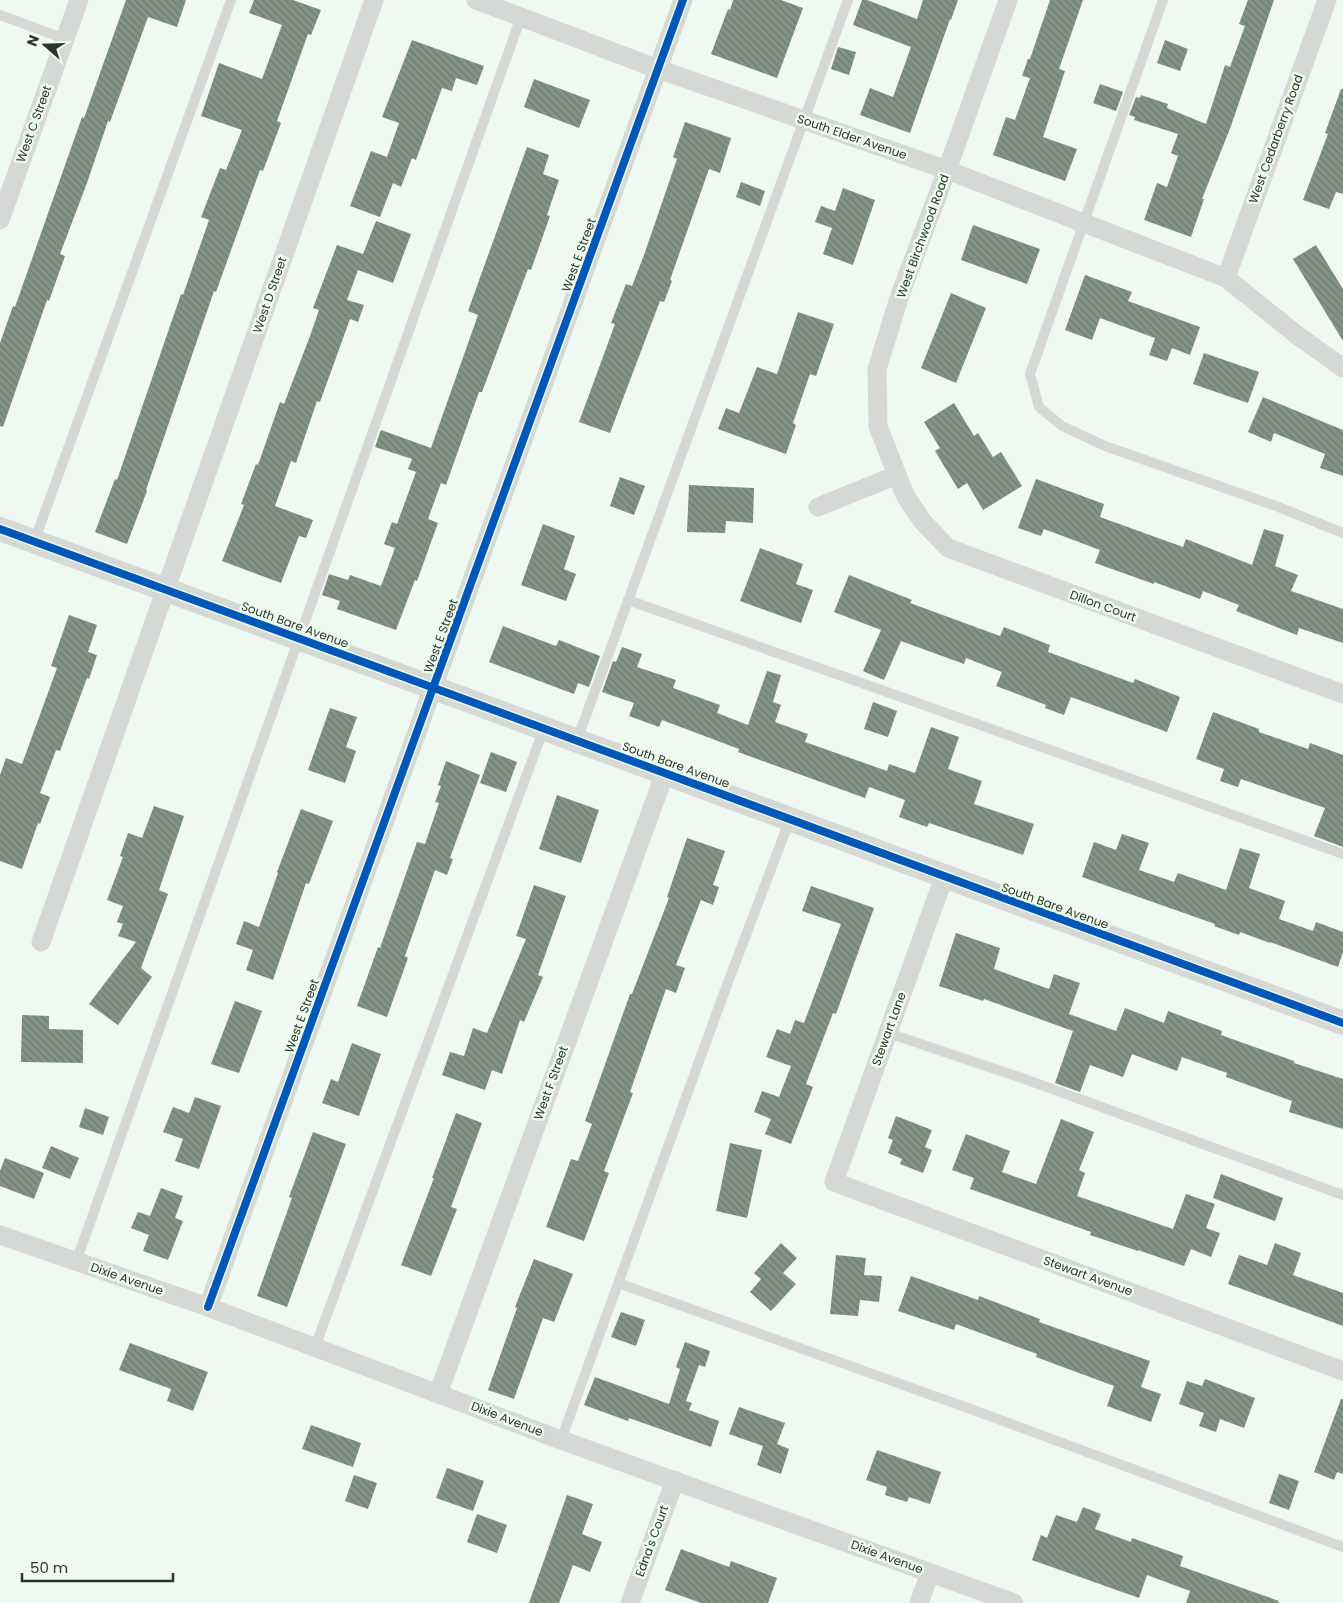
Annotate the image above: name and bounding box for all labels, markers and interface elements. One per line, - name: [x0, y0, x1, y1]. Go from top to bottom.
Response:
- north arrow: [20, 20, 70, 70]
- text: N: [22, 32, 44, 49]
- street label: West Cedarberry Road: [1244, 72, 1307, 206]
- street label: West C Street: [12, 83, 55, 165]
- street label: South Elder Avenue: [795, 110, 909, 163]
- street label: West Birchwood Road: [892, 172, 953, 300]
- street label: West E Street: [557, 216, 600, 294]
- street label: West D Street: [248, 254, 291, 335]
- street label: Dillon Court: [1068, 586, 1139, 625]
- street label: South Bare Avenue: [239, 597, 351, 652]
- street label: West E Street: [419, 597, 462, 675]
- street label: South Bare Avenue: [620, 737, 732, 792]
- street label: South Bare Avenue: [999, 878, 1111, 933]
- street label: West E Street: [280, 977, 323, 1055]
- street label: Stewart Lane: [867, 990, 910, 1068]
- street label: West F Street: [529, 1044, 572, 1122]
- street label: Stewart Avenue: [1041, 1251, 1135, 1300]
- street label: Dixie Avenue: [89, 1258, 166, 1299]
- street label: Dixie Avenue: [469, 1397, 546, 1440]
- street label: Edna's Court: [631, 1503, 672, 1579]
- street label: Dixie Avenue: [849, 1536, 926, 1577]
- scale bar: [22, 1550, 174, 1582]
- text: 50 m: [30, 1557, 68, 1578]

